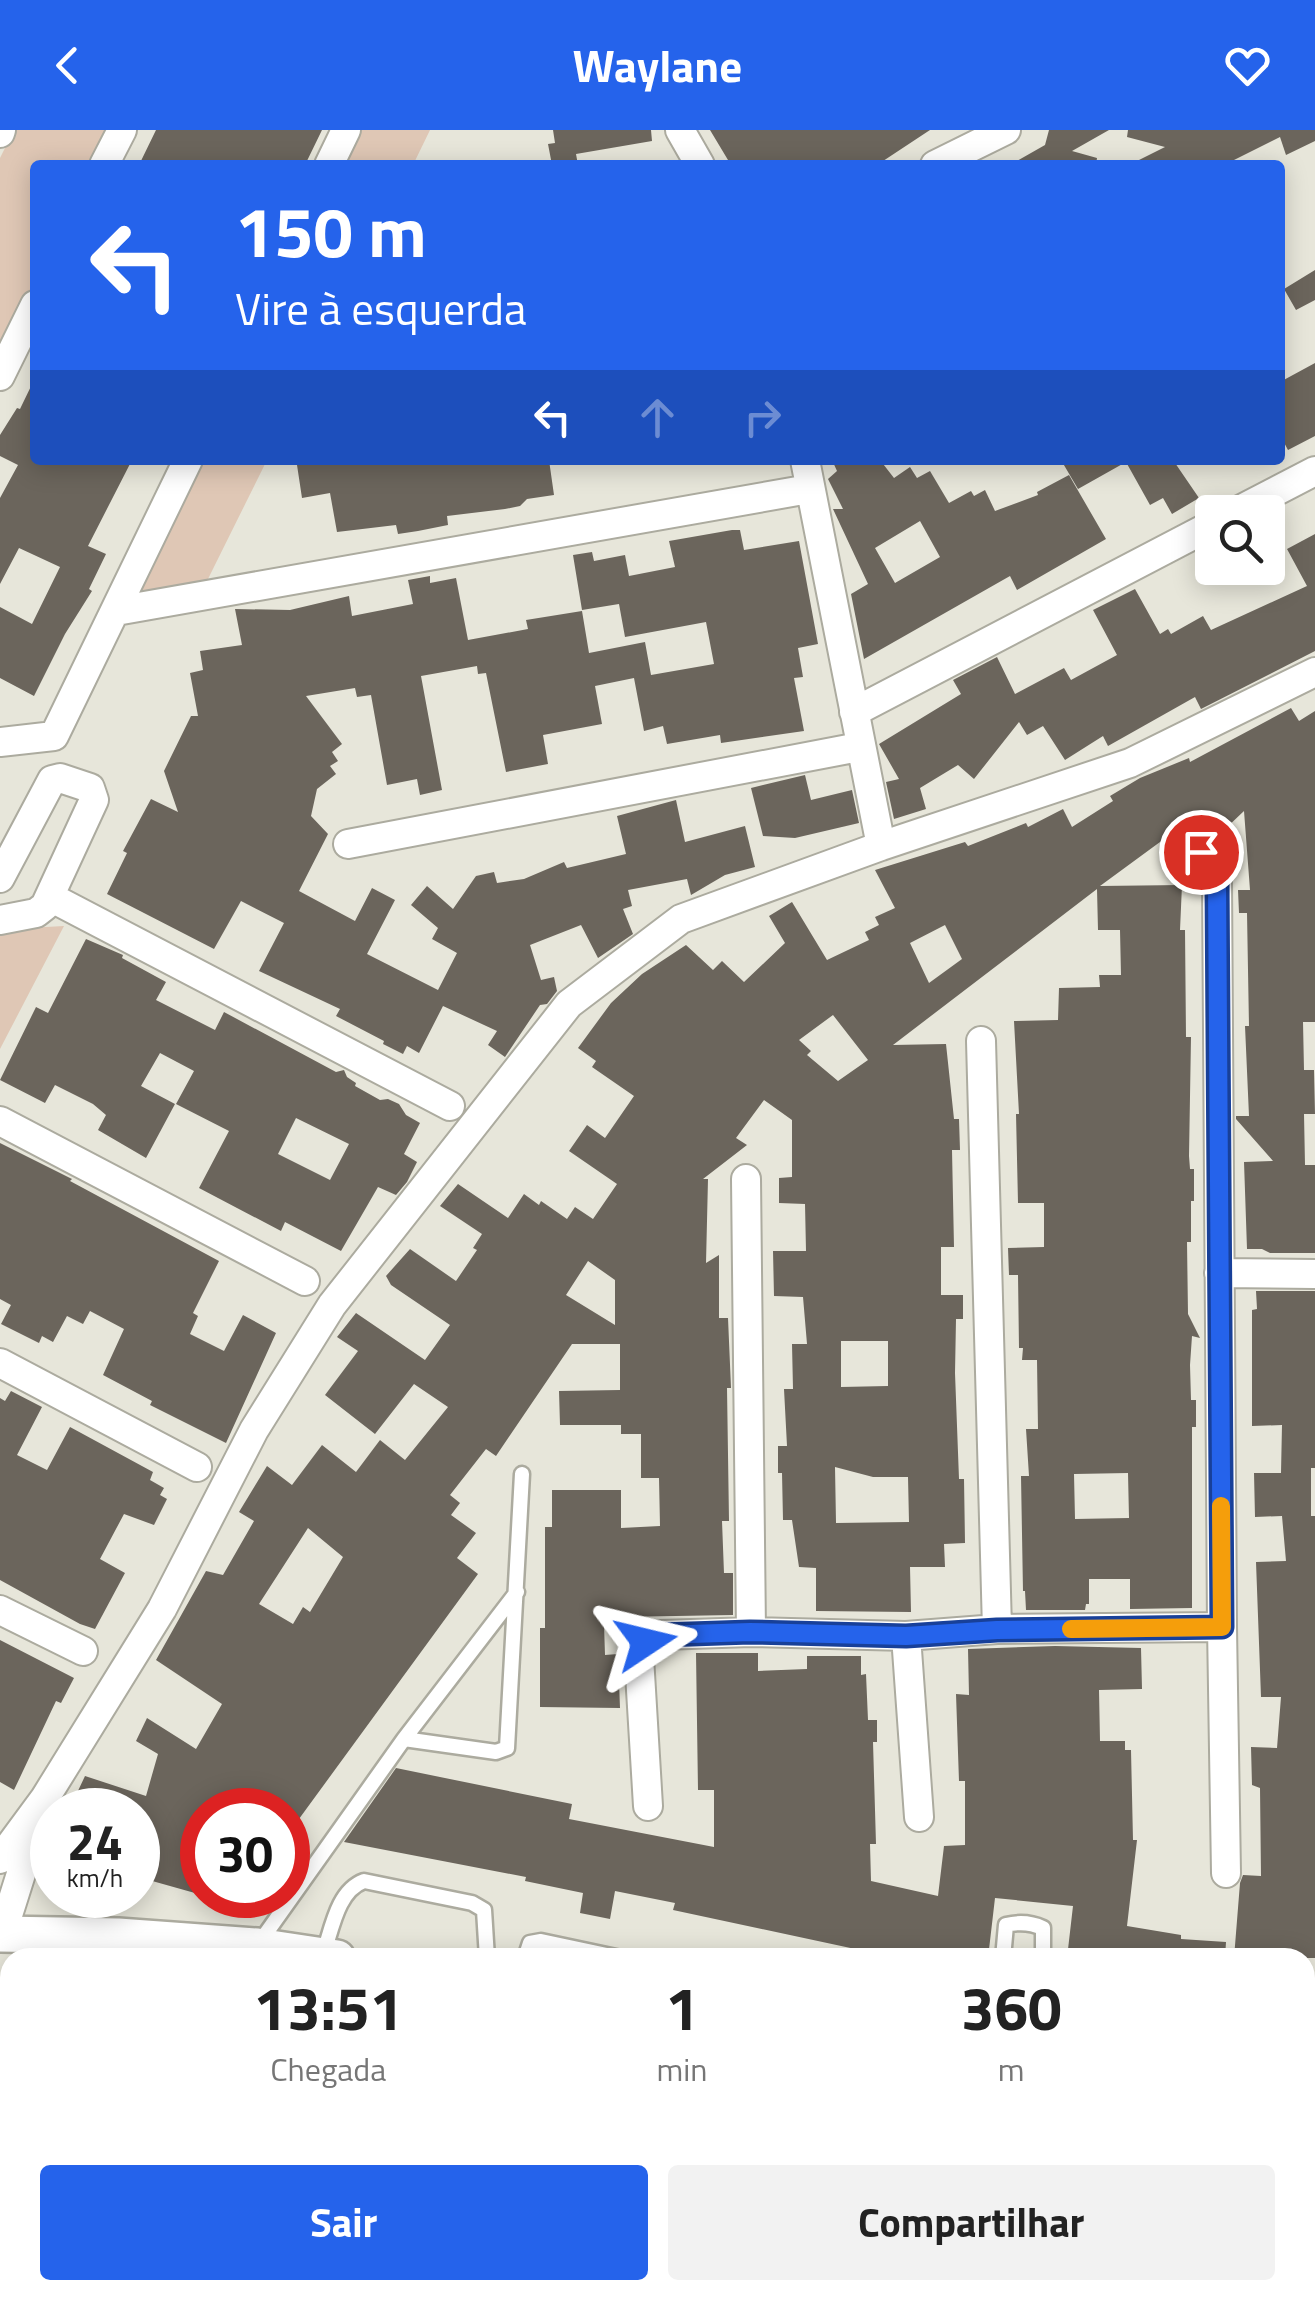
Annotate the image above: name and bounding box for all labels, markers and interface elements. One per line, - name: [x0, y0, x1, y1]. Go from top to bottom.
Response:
- text: Waylane: [573, 31, 742, 99]
- icon: back: [40, 38, 95, 93]
- icon: heart: [1220, 38, 1275, 93]
- text: 150 m: [235, 178, 427, 284]
- icon: left: [70, 200, 200, 330]
- text: Vire à esquerda: [235, 274, 527, 342]
- icon: left: [525, 390, 580, 445]
- icon: ahead: [630, 390, 685, 445]
- icon: right: [735, 390, 790, 445]
- map controls: [1195, 495, 1285, 585]
- button: search: [1195, 495, 1285, 585]
- pin: [1159, 810, 1244, 895]
- icon: arrive: [1174, 825, 1229, 880]
- position arrow: [594, 1590, 698, 1694]
- speed limit sign: 30: [180, 1788, 310, 1918]
- text: 24: [67, 1803, 123, 1879]
- text: km/h: [67, 1859, 123, 1897]
- text: 13:51: [253, 1962, 403, 2053]
- text: 1: [665, 1962, 699, 2053]
- text: 360: [961, 1962, 1062, 2053]
- text: Chegada: [270, 2045, 386, 2093]
- text: min: [656, 2045, 707, 2093]
- text: m: [998, 2045, 1025, 2093]
- button: Sair: [40, 2165, 648, 2280]
- button: Compartilhar: [668, 2165, 1275, 2280]

